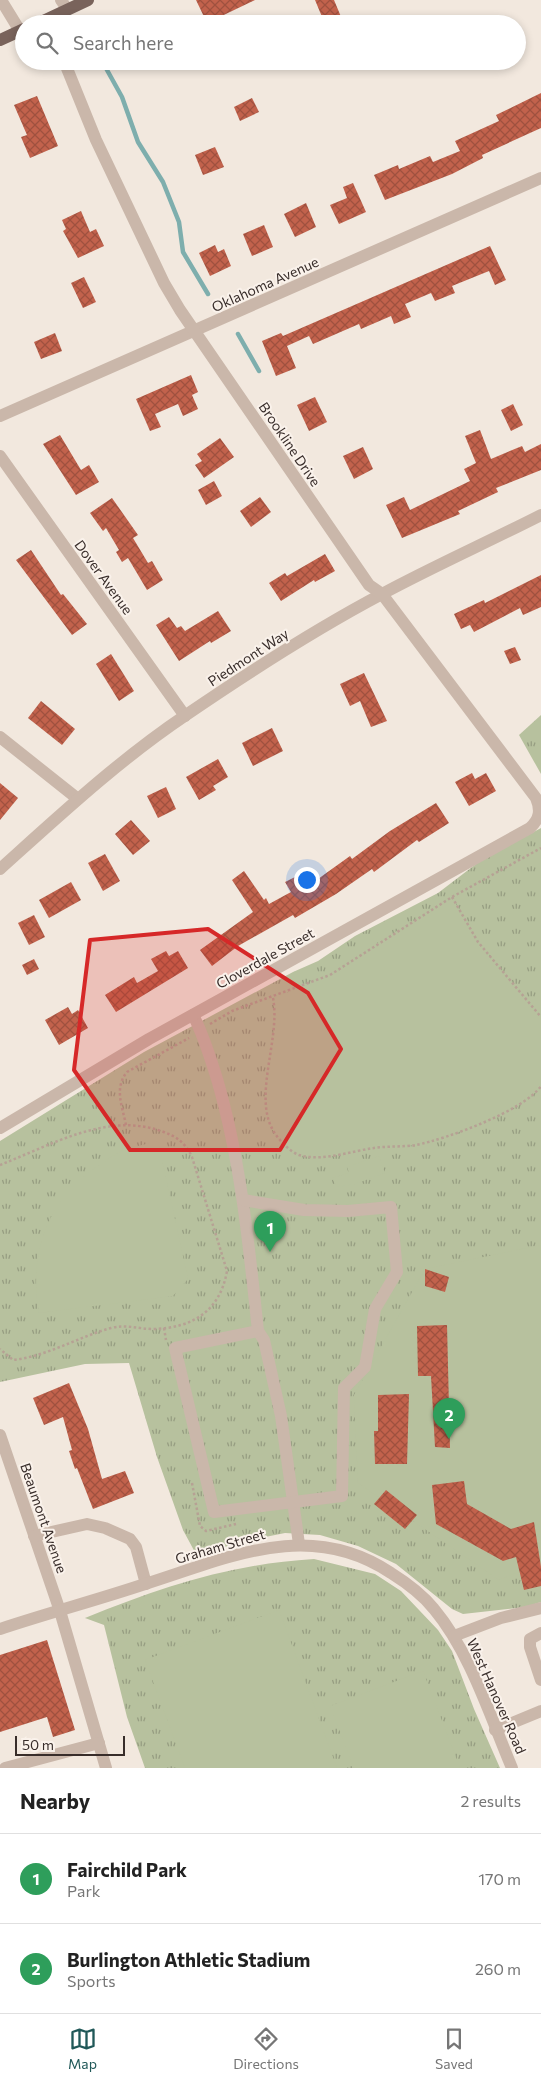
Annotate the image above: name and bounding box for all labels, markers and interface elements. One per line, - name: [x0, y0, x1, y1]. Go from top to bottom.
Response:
- search box: [15, 15, 526, 70]
- icon: search: [33, 29, 61, 57]
- text: Search here: [73, 31, 173, 54]
- street label: Oklahoma Avenue: [209, 253, 321, 315]
- street label: Brookline Drive: [256, 399, 324, 489]
- street label: Dover Avenue: [71, 537, 137, 617]
- street label: Piedmont Way: [204, 625, 292, 689]
- your location: [294, 867, 320, 893]
- street label: Cloverdale Street: [213, 924, 317, 992]
- pin: 1: [254, 1211, 286, 1252]
- pin: 2: [433, 1398, 465, 1439]
- street label: Beaumont Avenue: [17, 1461, 71, 1575]
- street label: Graham Street: [173, 1525, 267, 1567]
- street label: West Hanover Road: [464, 1636, 530, 1756]
- scale bar: [15, 1733, 125, 1756]
- text: 50 m: [22, 1736, 54, 1753]
- text: Nearby: [20, 1788, 90, 1813]
- text: 2 results: [460, 1791, 521, 1810]
- text: Fairchild Park: [67, 1858, 187, 1881]
- text: 1: [32, 1869, 40, 1888]
- text: 170 m: [478, 1869, 521, 1888]
- text: Park: [67, 1881, 100, 1900]
- text: Burlington Athletic Stadium: [67, 1948, 310, 1971]
- text: 2: [31, 1959, 41, 1978]
- text: 260 m: [475, 1959, 521, 1978]
- text: Sports: [67, 1971, 116, 1990]
- tab: Map: [68, 2025, 97, 2072]
- tab: Directions: [233, 2025, 299, 2072]
- tab: Saved: [435, 2025, 473, 2072]

